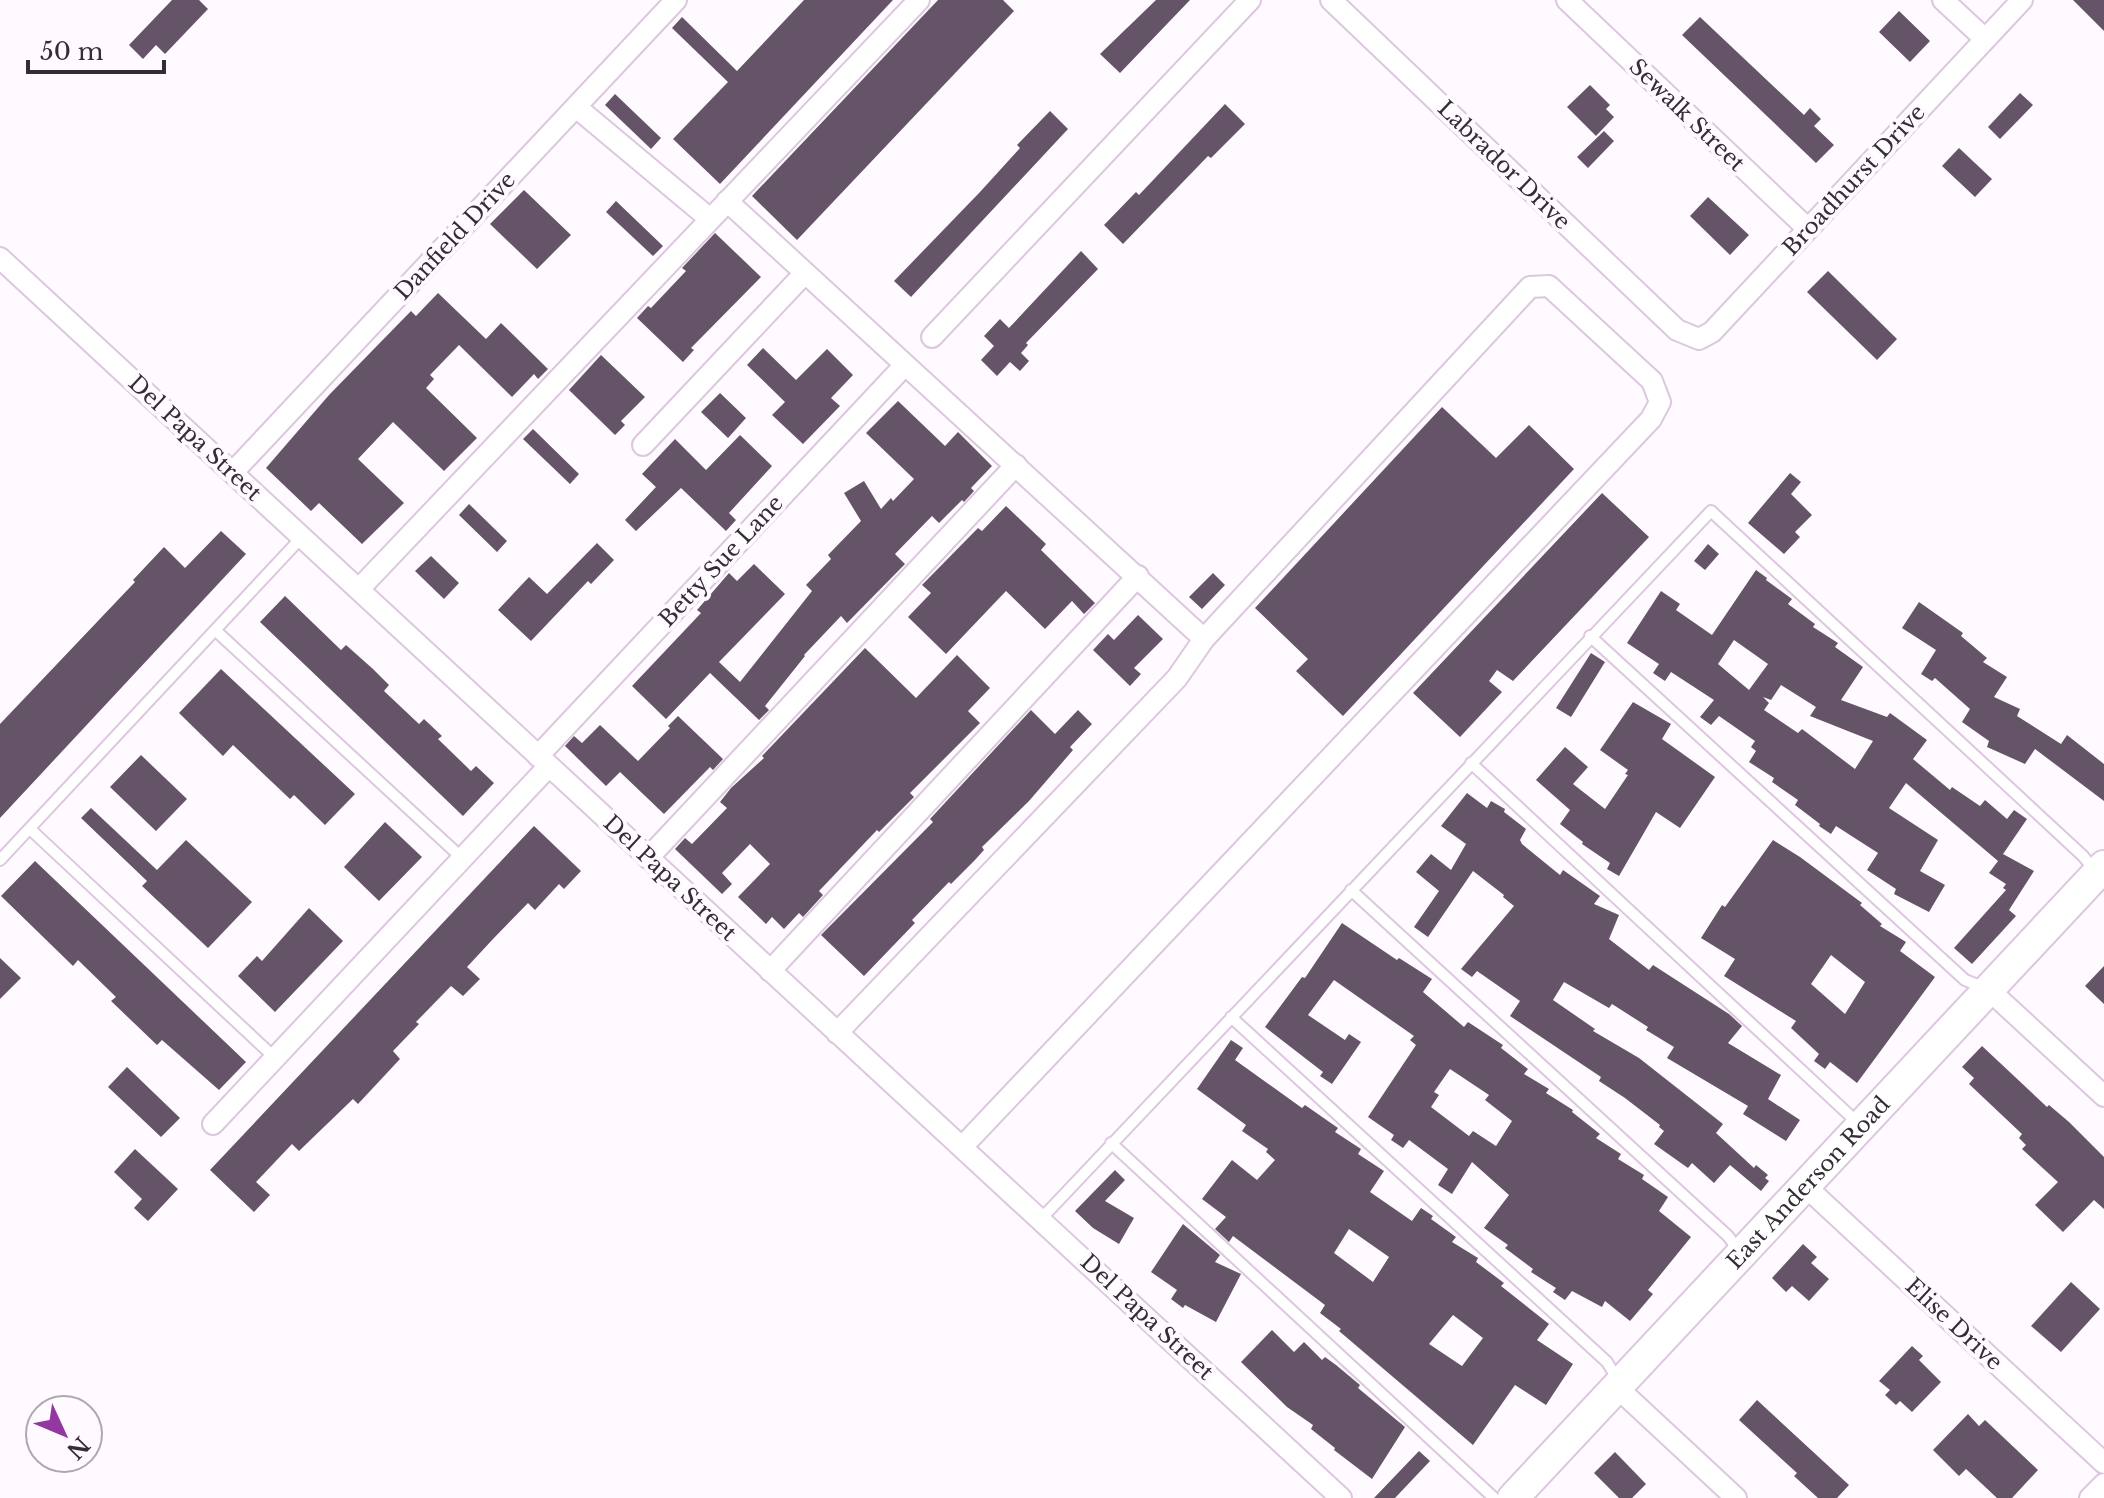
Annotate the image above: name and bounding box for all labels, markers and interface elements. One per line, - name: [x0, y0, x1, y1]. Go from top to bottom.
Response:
- scale bar: [28, 24, 164, 74]
- text: 50 m: [40, 37, 104, 66]
- street label: Sewalk Street: [1624, 53, 1751, 177]
- street label: Labrador Drive: [1432, 95, 1576, 235]
- street label: Broadhurst Drive: [1777, 99, 1931, 261]
- street label: Danfield Drive: [389, 167, 521, 305]
- street label: Del Papa Street: [123, 369, 268, 507]
- street label: Betty Sue Lane: [653, 490, 789, 632]
- street label: Del Papa Street: [598, 809, 743, 947]
- street label: East Anderson Road: [1721, 1090, 1895, 1274]
- street label: Del Papa Street: [1075, 1248, 1220, 1386]
- street label: Elise Drive: [1900, 1272, 2008, 1376]
- north arrow: [24, 1394, 104, 1474]
- text: N: [61, 1431, 95, 1465]

